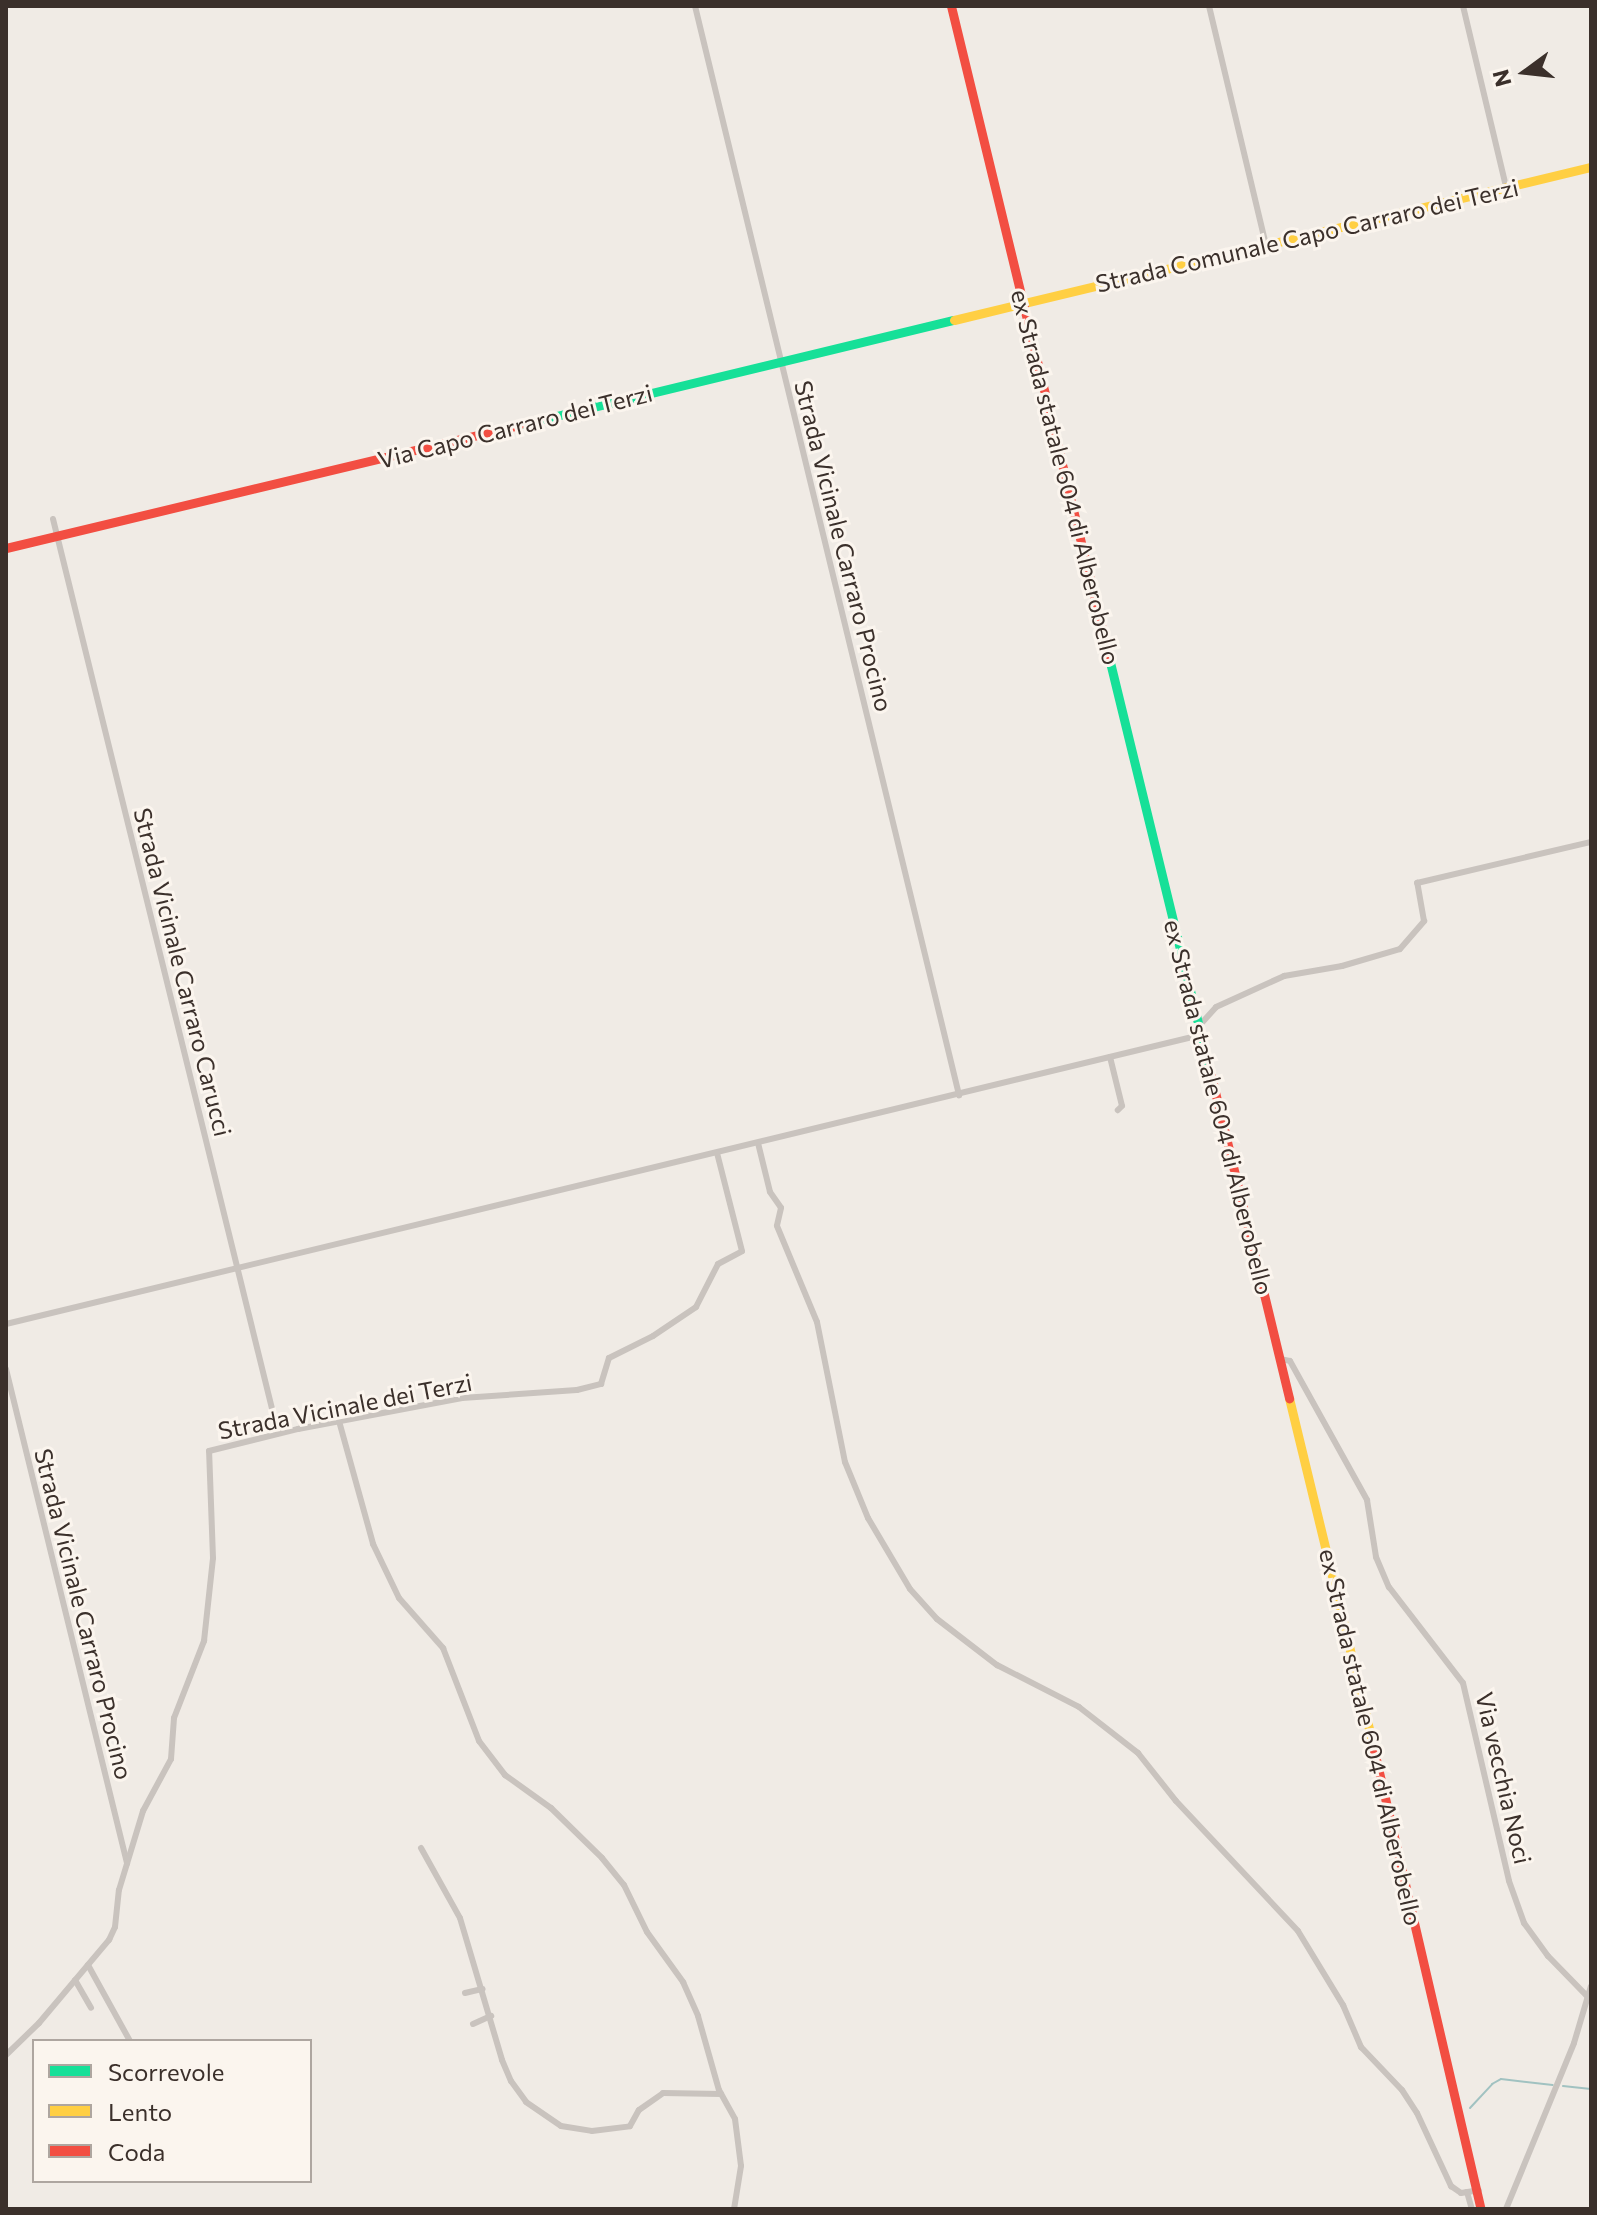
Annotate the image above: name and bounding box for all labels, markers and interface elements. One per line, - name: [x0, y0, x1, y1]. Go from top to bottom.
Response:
- north arrow: [1485, 32, 1565, 112]
- text: N: [1486, 67, 1517, 90]
- street label: Strada Comunale Capo Carraro dei Terzi: [1093, 172, 1521, 298]
- street label: ex Strada statale 604 di Alberobello: [1005, 286, 1127, 668]
- street label: Strada Vicinale Carraro Procino: [789, 377, 899, 715]
- street label: Via Capo Carraro dei Terzi: [375, 378, 655, 474]
- street label: Strada Vicinale Carraro Carucci: [128, 805, 238, 1139]
- street label: ex Strada statale 604 di Alberobello: [1158, 916, 1280, 1298]
- street label: Strada Vicinale dei Terzi: [216, 1367, 474, 1445]
- street label: Strada Vicinale Carraro Procino: [29, 1445, 139, 1783]
- street label: ex Strada statale 604 di Alberobello: [1314, 1546, 1428, 1928]
- street label: Via vecchia Noci: [1470, 1689, 1538, 1867]
- legend: [32, 2039, 312, 2183]
- text: Scorrevole: [108, 2057, 224, 2086]
- text: Lento: [108, 2097, 172, 2126]
- text: Coda: [108, 2137, 165, 2166]

